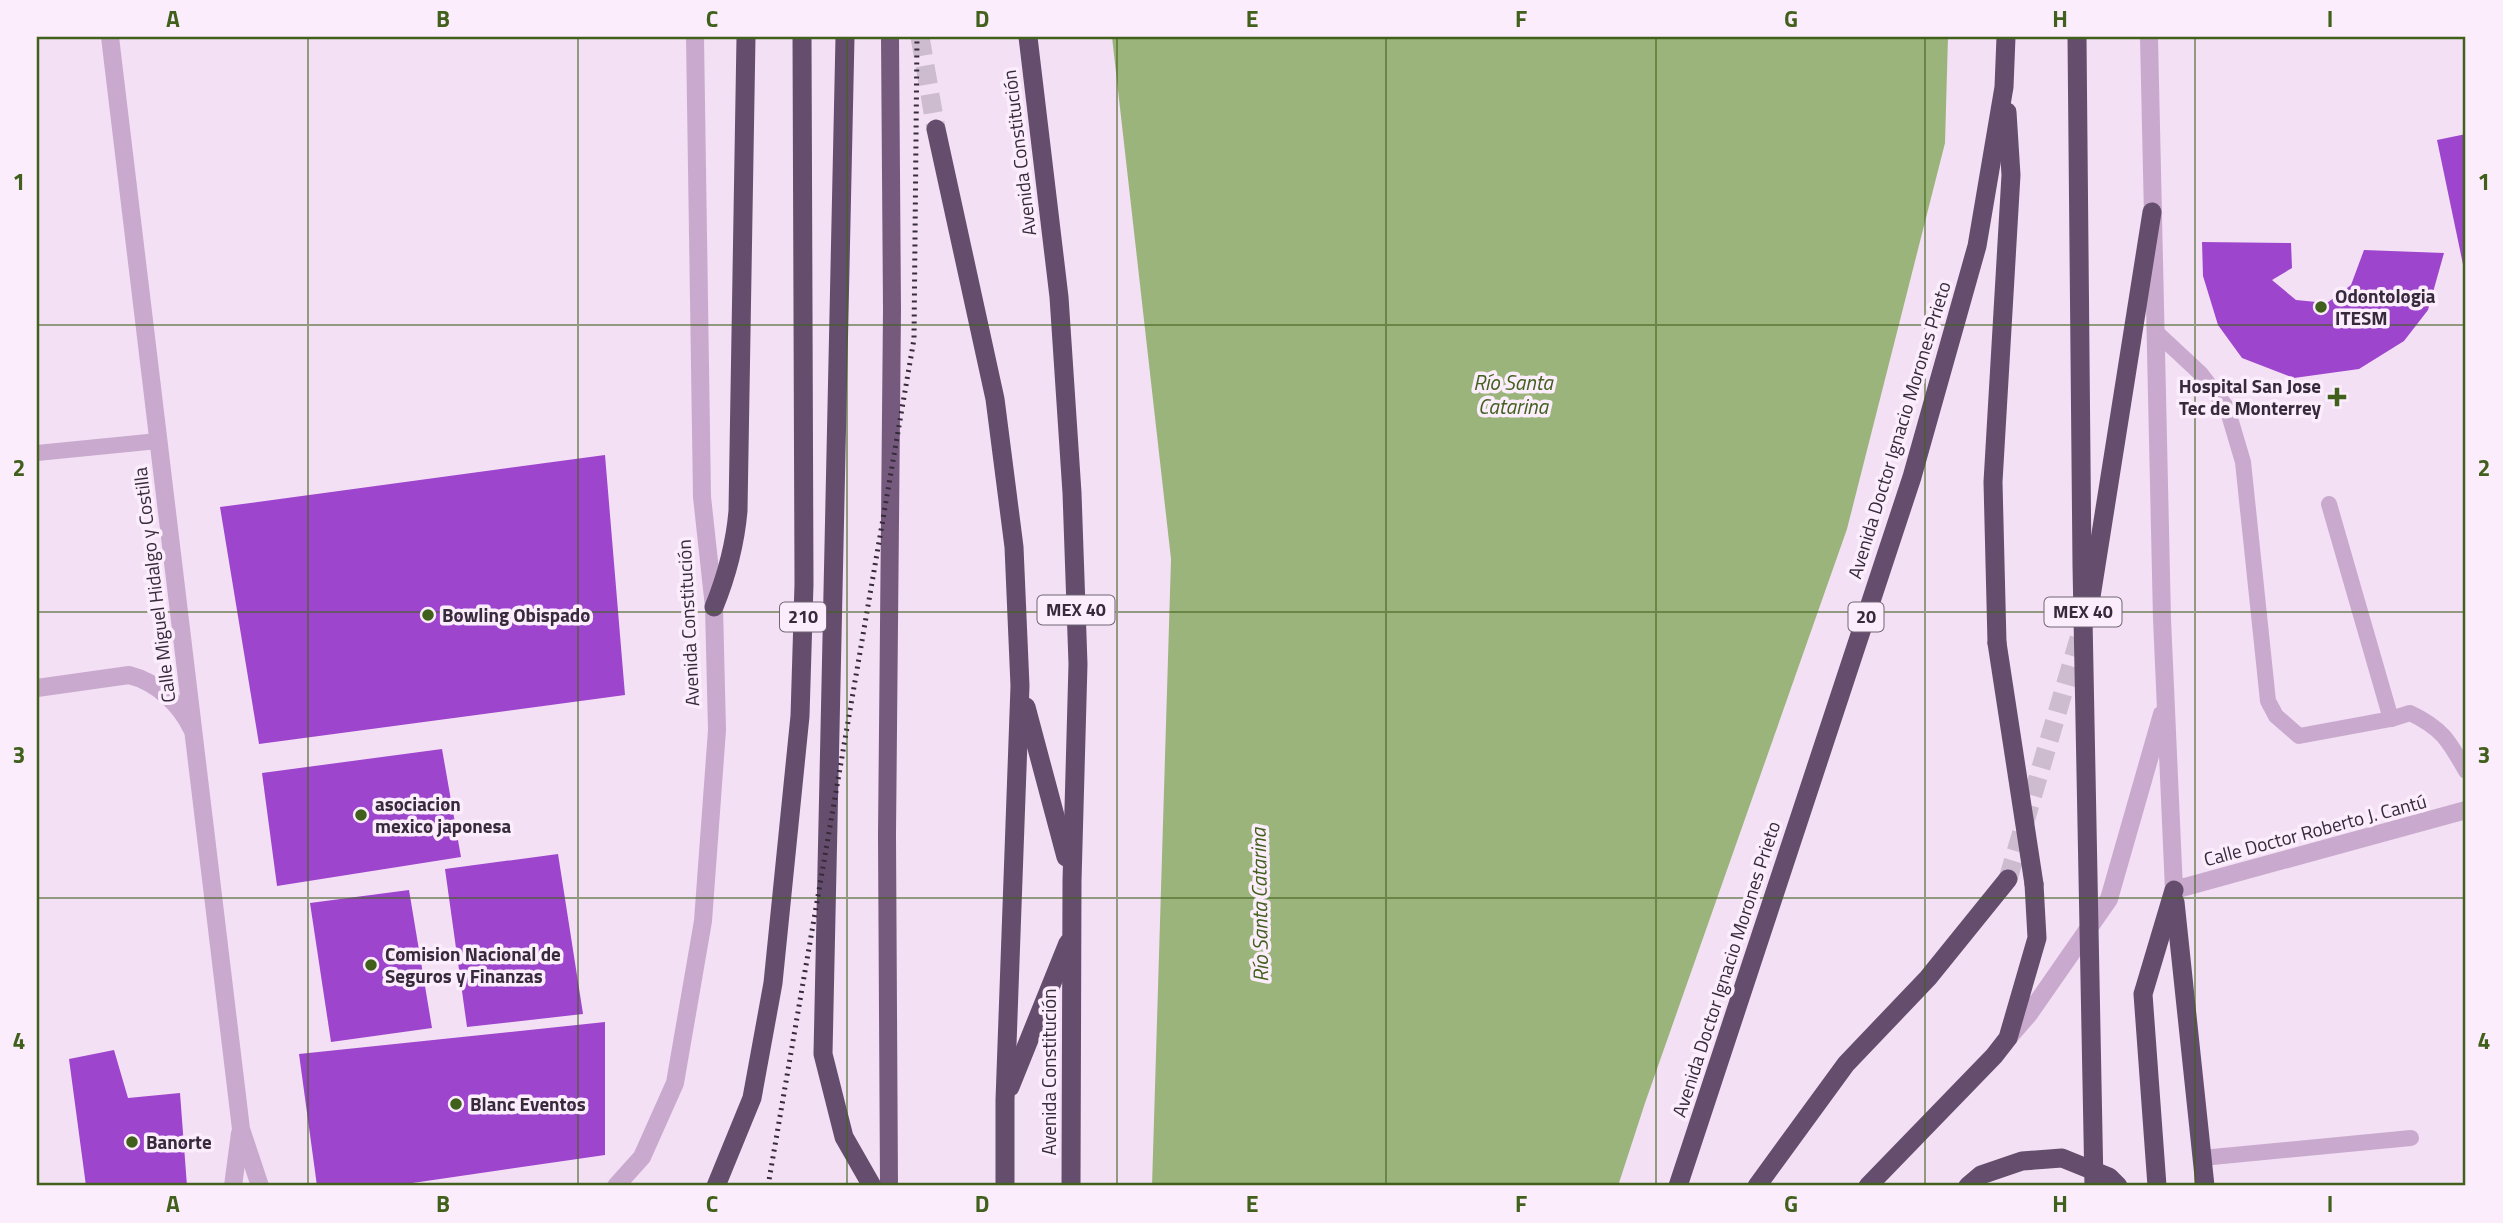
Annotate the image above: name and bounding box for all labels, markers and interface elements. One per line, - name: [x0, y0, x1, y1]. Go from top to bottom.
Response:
- text: A: [166, 1, 180, 36]
- text: B: [436, 1, 450, 36]
- text: C: [706, 1, 718, 36]
- text: D: [975, 1, 989, 36]
- text: E: [1246, 1, 1258, 36]
- text: F: [1515, 1, 1527, 36]
- text: G: [1784, 1, 1798, 36]
- text: H: [2052, 1, 2068, 36]
- text: I: [2327, 1, 2333, 36]
- street label: Avenida Constitución: [994, 68, 1043, 238]
- text: 1: [13, 164, 25, 199]
- text: 1: [2478, 164, 2490, 199]
- street label: Avenida Doctor Ignacio Morones Prieto: [1839, 278, 1958, 582]
- place label: Odontologia ITESM: [2335, 281, 2436, 332]
- marker: Odontologia ITESM: [2313, 299, 2329, 315]
- water label: Río Santa Catarina: [1473, 366, 1554, 422]
- place label: Hospital San Jose Tec de Monterrey: [2179, 371, 2321, 422]
- marker: Hospital San Jose Tec de Monterrey: [2327, 387, 2347, 407]
- text: 2: [13, 450, 25, 485]
- text: 2: [2478, 450, 2490, 485]
- street label: Calle Miguel Hidalgo y Costilla: [125, 465, 182, 704]
- street label: Avenida Constitución: [669, 539, 706, 707]
- road number: MEX 40: [1038, 596, 1114, 624]
- road number: MEX 40: [2044, 598, 2122, 626]
- place label: Bowling Obispado: [442, 600, 590, 629]
- road number: 210: [780, 602, 826, 632]
- road number: 20: [1848, 602, 1884, 632]
- marker: Bowling Obispado: [420, 607, 436, 623]
- text: 3: [13, 737, 25, 772]
- text: 3: [2478, 737, 2490, 772]
- street label: Calle Doctor Roberto J. Cantú: [2200, 786, 2430, 873]
- place label: asociacion mexico japonesa: [375, 789, 511, 840]
- marker: asociacion mexico japonesa: [353, 807, 369, 823]
- street label: Avenida Doctor Ignacio Morones Prieto: [1664, 817, 1787, 1121]
- water label: Río Santa Catarina: [1242, 826, 1276, 982]
- place label: Comision Nacional de Seguros y Finanzas: [385, 939, 561, 990]
- marker: Comision Nacional de Seguros y Finanzas: [363, 957, 379, 973]
- street label: Avenida Constitución: [1034, 988, 1063, 1156]
- text: 4: [13, 1023, 25, 1058]
- text: 4: [2478, 1023, 2490, 1058]
- place label: Blanc Eventos: [470, 1089, 586, 1118]
- marker: Blanc Eventos: [448, 1096, 464, 1112]
- place label: Banorte: [146, 1127, 212, 1156]
- marker: Banorte: [124, 1134, 140, 1150]
- text: A: [166, 1186, 180, 1221]
- text: B: [436, 1186, 450, 1221]
- text: C: [706, 1186, 718, 1221]
- text: D: [975, 1186, 989, 1221]
- text: E: [1246, 1186, 1258, 1221]
- text: F: [1515, 1186, 1527, 1221]
- text: G: [1784, 1186, 1798, 1221]
- text: H: [2052, 1186, 2068, 1221]
- text: I: [2327, 1186, 2333, 1221]

